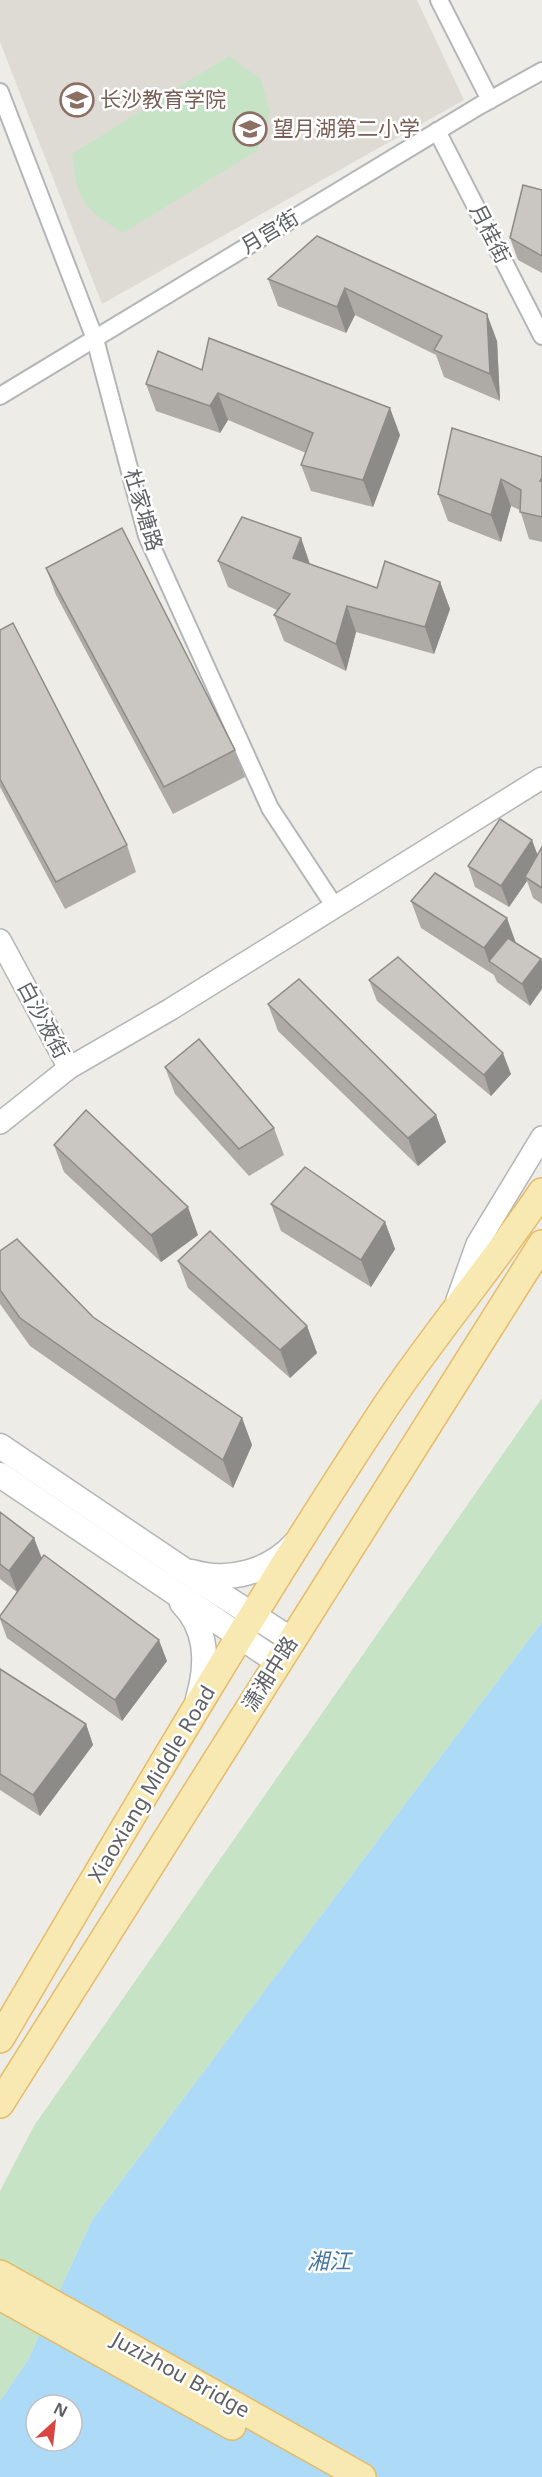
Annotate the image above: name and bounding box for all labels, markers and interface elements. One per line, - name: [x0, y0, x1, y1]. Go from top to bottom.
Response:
- school or university icon: 长沙教育学院: [59, 82, 95, 118]
- place label: 长沙教育学院: [100, 85, 226, 113]
- school or university icon: 望月湖第二小学: [232, 111, 268, 147]
- place label: 望月湖第二小学: [273, 114, 420, 142]
- street label: 月桂街: [464, 199, 518, 268]
- street label: 月宫街: [235, 203, 304, 259]
- street label: 杜家塘路: [118, 465, 170, 554]
- street label: 白沙液街: [12, 976, 76, 1063]
- street label: 潇湘中路: [235, 1630, 303, 1717]
- street label: Xiaoxiang Middle Road: [81, 1680, 221, 1887]
- water label: 湘江: [307, 2245, 353, 2275]
- street label: Juzizhou Bridge: [106, 2324, 255, 2424]
- north arrow: [24, 2393, 84, 2453]
- text: N: [50, 2397, 72, 2422]

